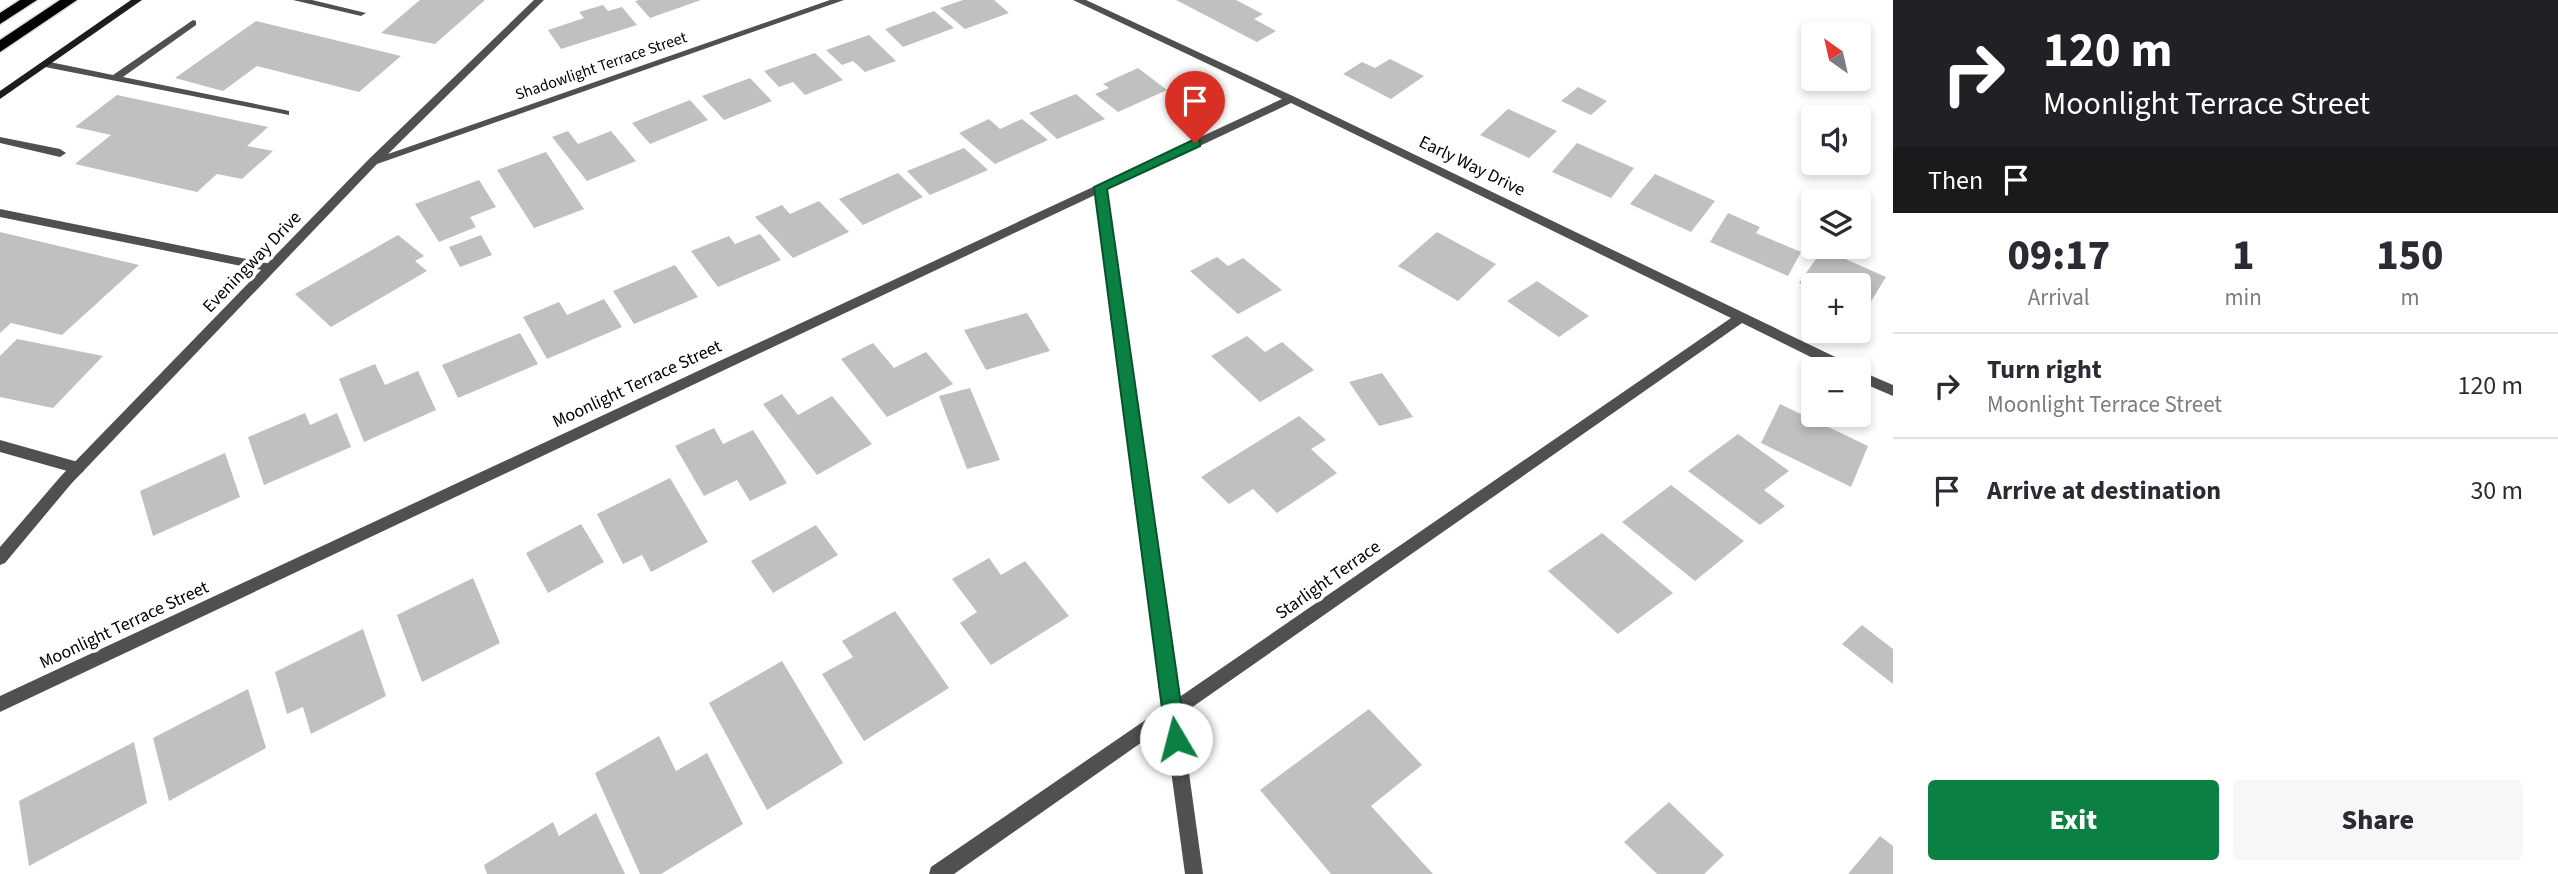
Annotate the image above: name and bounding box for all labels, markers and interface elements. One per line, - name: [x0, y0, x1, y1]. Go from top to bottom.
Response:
- text: 120 m: [2043, 16, 2172, 86]
- north arrow: [1801, 21, 1871, 91]
- map controls: [1801, 21, 1871, 427]
- street label: Shadowlight Terrace Street: [512, 26, 690, 106]
- icon: right: [1928, 28, 2019, 119]
- pin: [1165, 71, 1225, 143]
- text: Moonlight Terrace Street: [2043, 81, 2370, 127]
- icon: arrive: [1176, 82, 1214, 120]
- button: sound: [1801, 105, 1871, 175]
- street label: Early Way Drive: [1415, 129, 1529, 203]
- icon: arrive: [1997, 161, 2035, 199]
- text: Then: [1928, 162, 1983, 199]
- button: layers: [1801, 189, 1871, 259]
- street label: Eveningway Drive: [197, 206, 307, 318]
- text: 09:17: [2007, 226, 2110, 286]
- text: 1: [2232, 226, 2254, 286]
- text: 150: [2376, 226, 2444, 286]
- button: +: [1801, 273, 1871, 343]
- text: Arrival: [2028, 281, 2090, 314]
- text: min: [2225, 281, 2262, 314]
- text: m: [2400, 281, 2419, 314]
- street label: Moonlight Terrace Street: [548, 334, 726, 434]
- text: Turn right: [1987, 351, 2102, 388]
- button: −: [1801, 357, 1871, 427]
- icon: right: [1928, 367, 1966, 405]
- text: 120 m: [2457, 367, 2523, 404]
- text: Moonlight Terrace Street: [1987, 388, 2222, 421]
- icon: arrive: [1928, 472, 1966, 510]
- text: Arrive at destination: [1987, 472, 2221, 509]
- text: 30 m: [2470, 472, 2523, 509]
- street label: Starlight Terrace: [1270, 534, 1386, 626]
- street label: Moonlight Terrace Street: [35, 575, 213, 675]
- position arrow: [1139, 702, 1213, 776]
- button: Exit: [1928, 780, 2219, 860]
- button: Share: [2233, 780, 2523, 860]

